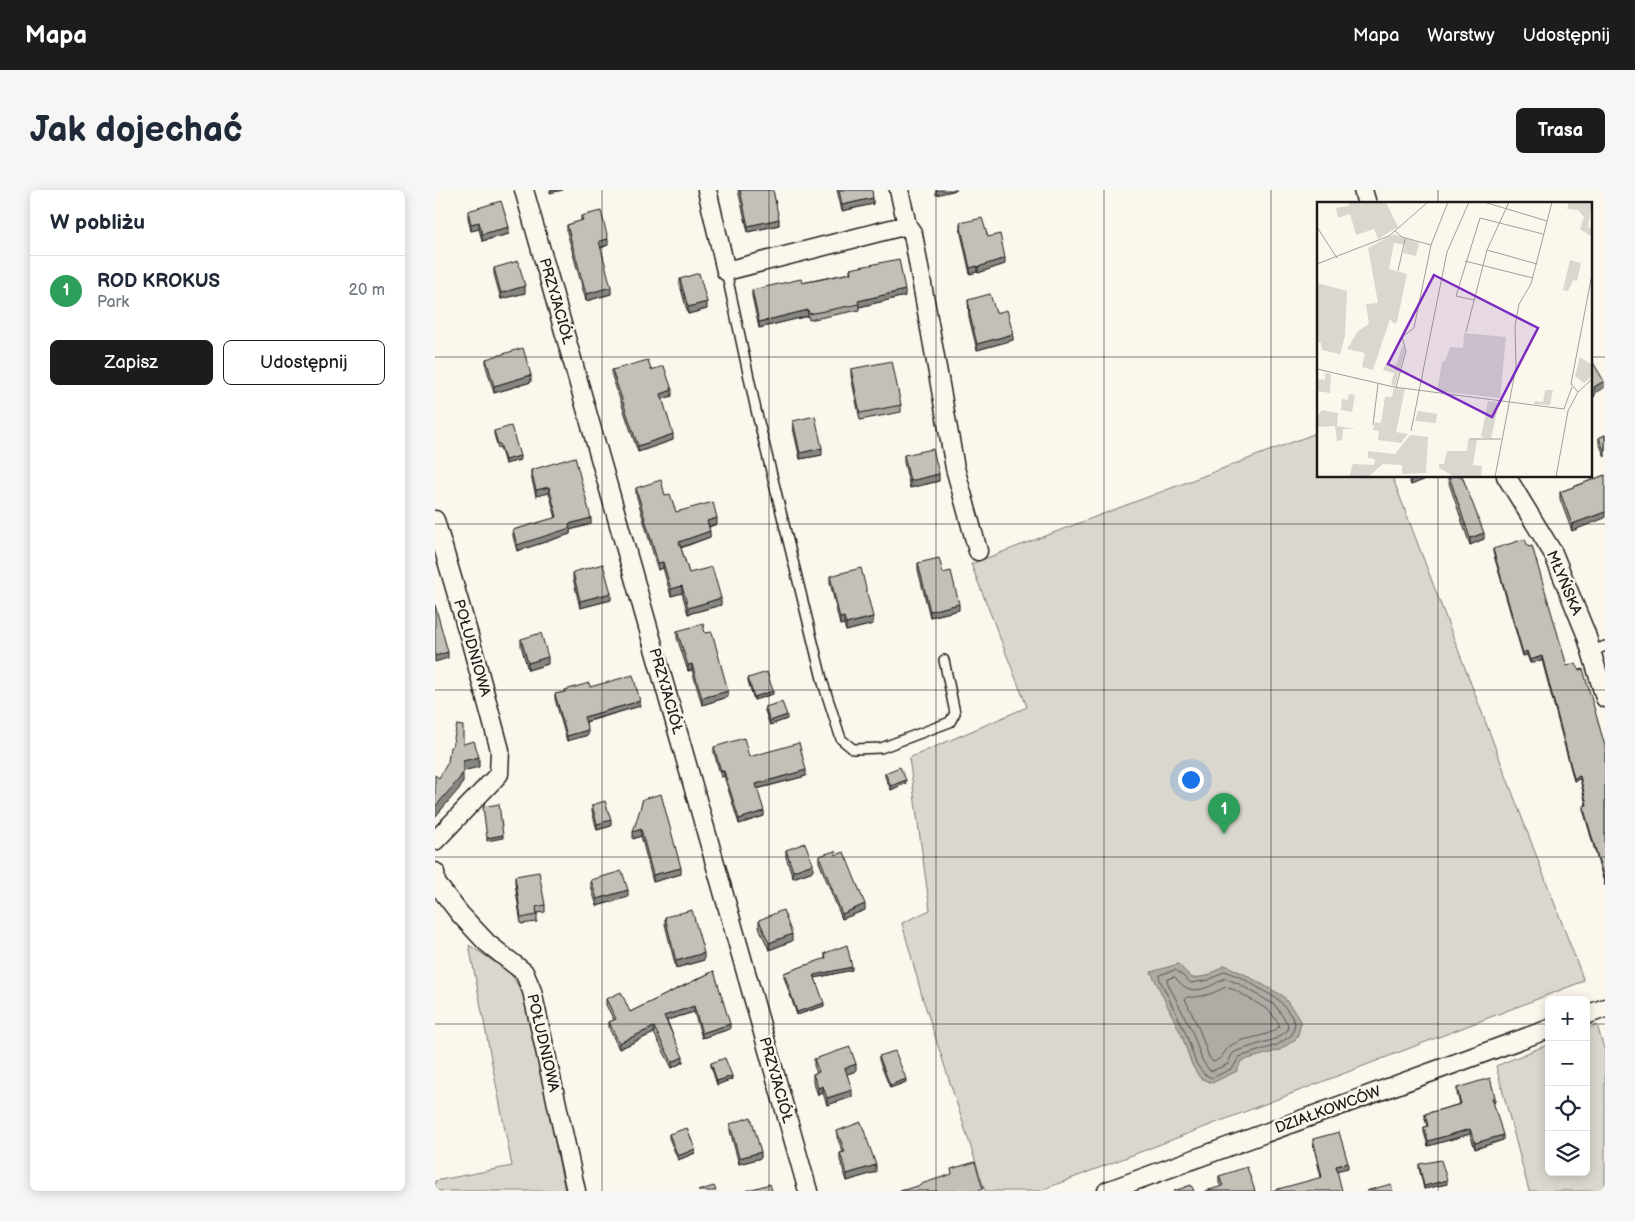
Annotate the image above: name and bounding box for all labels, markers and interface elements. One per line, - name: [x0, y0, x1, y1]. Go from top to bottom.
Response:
- text: Mapa: [25, 21, 87, 50]
- text: Mapa: [1353, 25, 1399, 46]
- text: Warstwy: [1427, 25, 1495, 46]
- text: Udostępnij: [1523, 25, 1610, 46]
- button: Trasa: [1516, 108, 1605, 153]
- text: Jak dojechać: [30, 109, 243, 152]
- inset map: [1317, 202, 1593, 478]
- text: W pobliżu: [50, 210, 145, 235]
- street label: PRZYJACIÓŁ: [535, 256, 577, 346]
- text: ROD KROKUS: [97, 270, 220, 293]
- text: 1: [63, 281, 69, 300]
- text: 20 m: [349, 281, 385, 300]
- text: Park: [97, 293, 129, 312]
- button: Zapisz: [50, 340, 213, 385]
- button: Udostępnij: [223, 340, 385, 385]
- street label: MŁYŃSKA: [1542, 548, 1586, 619]
- street label: POŁUDNIOWA: [449, 597, 495, 700]
- street label: PRZYJACIÓŁ: [645, 646, 687, 736]
- your location: [1178, 767, 1204, 793]
- pin: 1: [1208, 793, 1240, 834]
- street label: POŁUDNIOWA: [522, 992, 564, 1095]
- map controls: [1545, 996, 1590, 1176]
- button: +: [1545, 996, 1590, 1041]
- street label: PRZYJACIÓŁ: [755, 1035, 797, 1125]
- button: −: [1545, 1041, 1590, 1086]
- street label: DZIAŁKOWCÓW: [1272, 1082, 1384, 1138]
- button: locate: [1545, 1086, 1590, 1131]
- button: layers: [1545, 1131, 1590, 1176]

